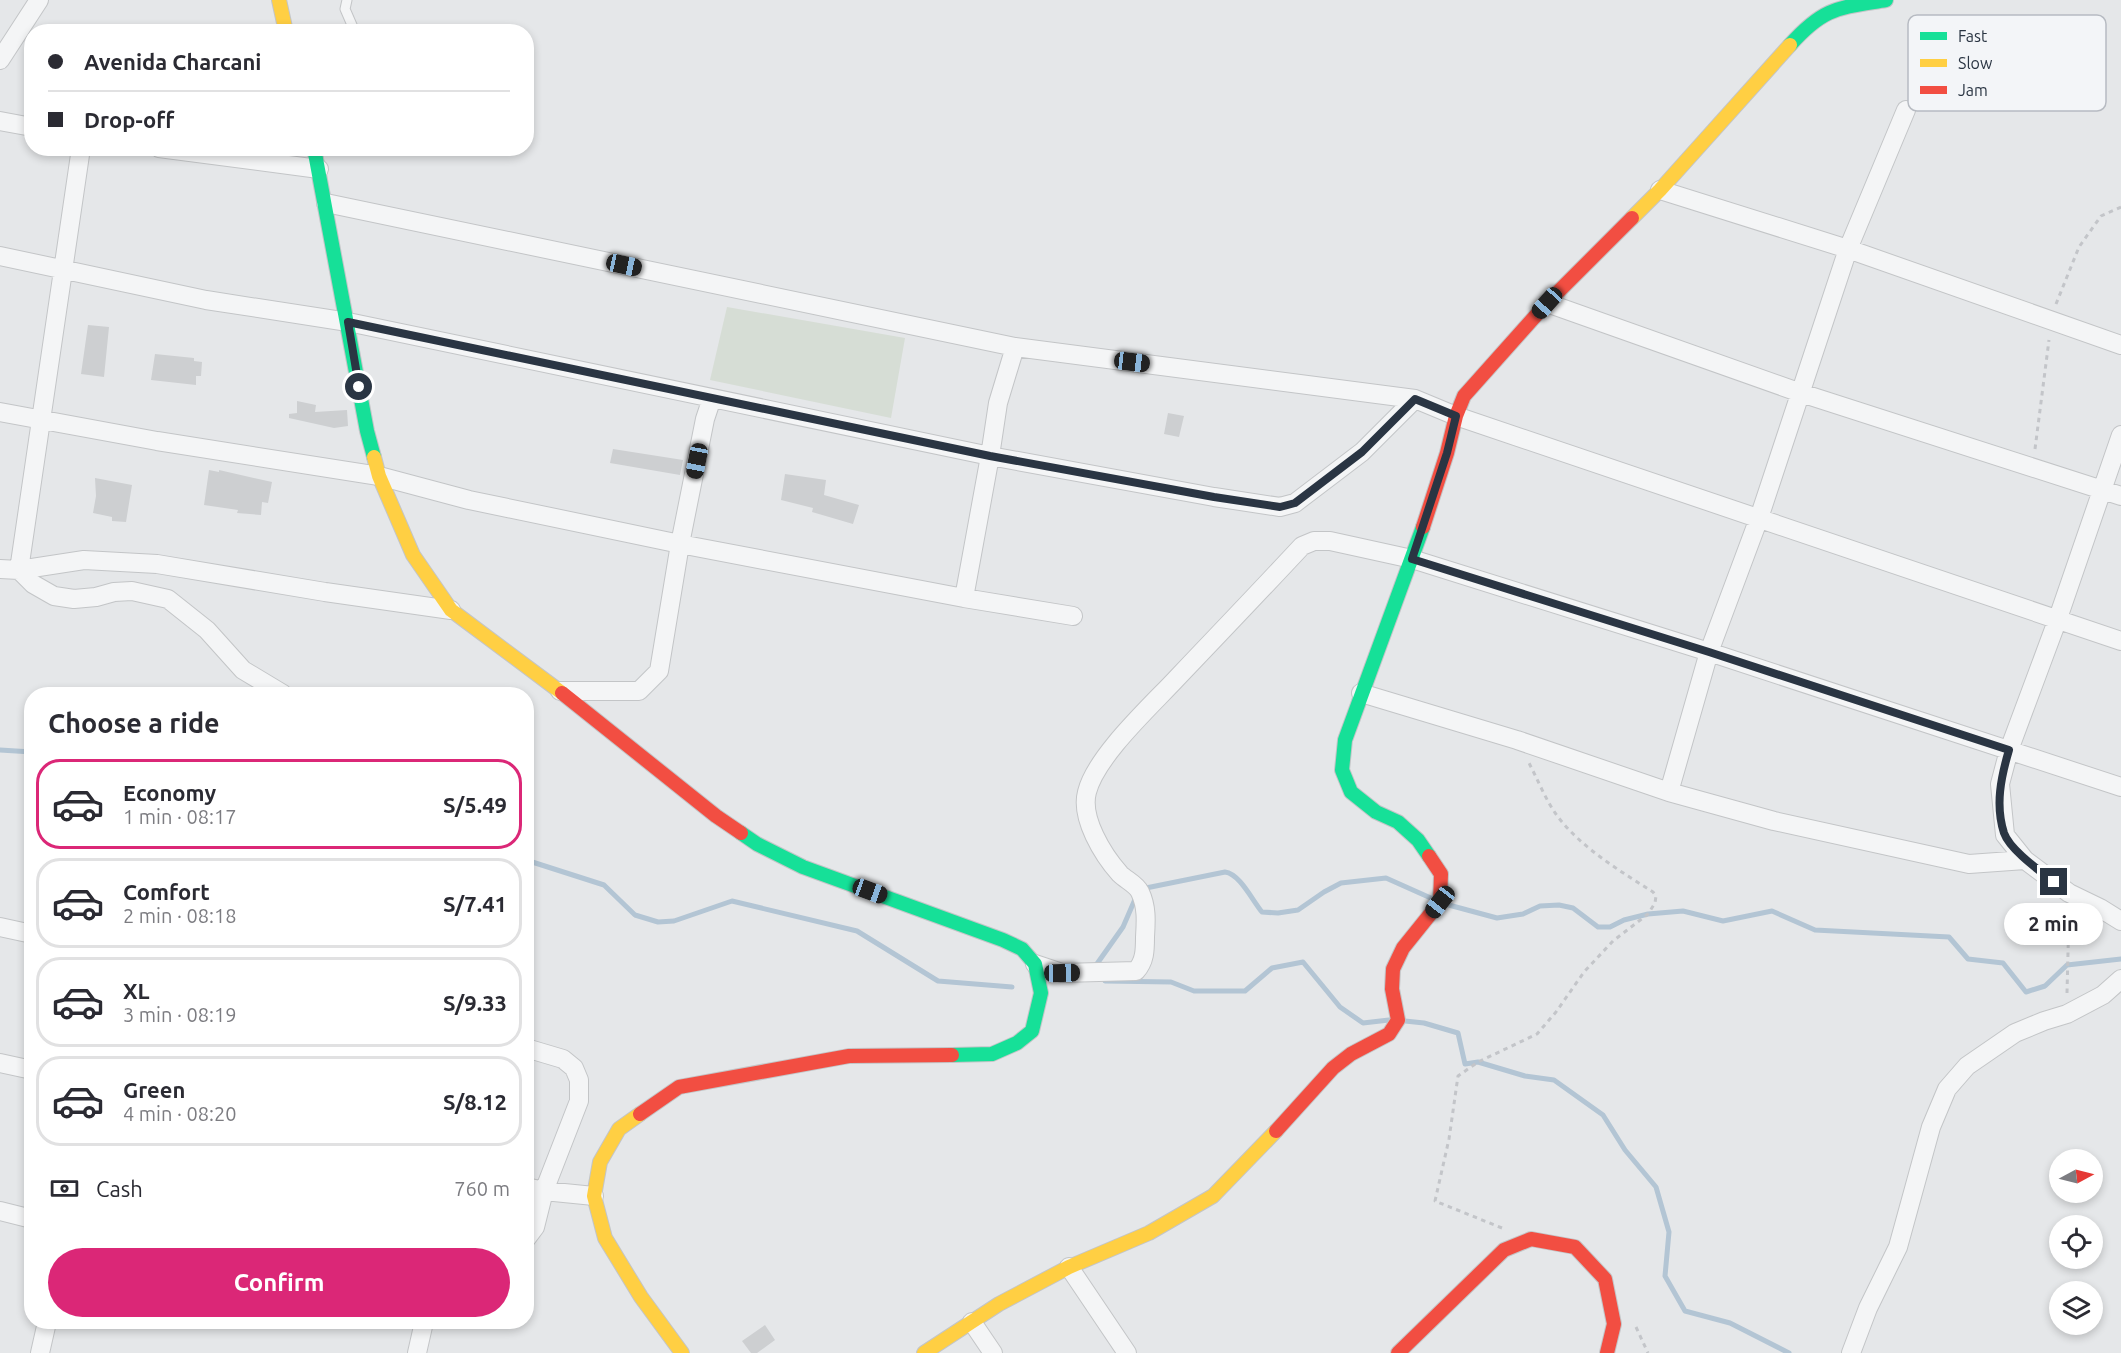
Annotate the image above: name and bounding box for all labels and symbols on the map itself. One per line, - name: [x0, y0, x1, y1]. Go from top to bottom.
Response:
- legend: [1908, 15, 2106, 111]
- text: Fast: [1958, 27, 1988, 45]
- text: Slow: [1958, 54, 1993, 72]
- text: Jam: [1958, 81, 1988, 99]
- car: [605, 252, 643, 278]
- car: [1528, 284, 1566, 322]
- car: [1113, 351, 1151, 373]
- route start: [345, 373, 372, 400]
- car: [685, 442, 709, 480]
- route end: [2040, 868, 2067, 895]
- car: [850, 876, 890, 906]
- car: [1422, 882, 1458, 922]
- callout: 2 min: [2004, 903, 2104, 945]
- car: [1044, 964, 1080, 982]
- north arrow: [2049, 1149, 2103, 1203]

